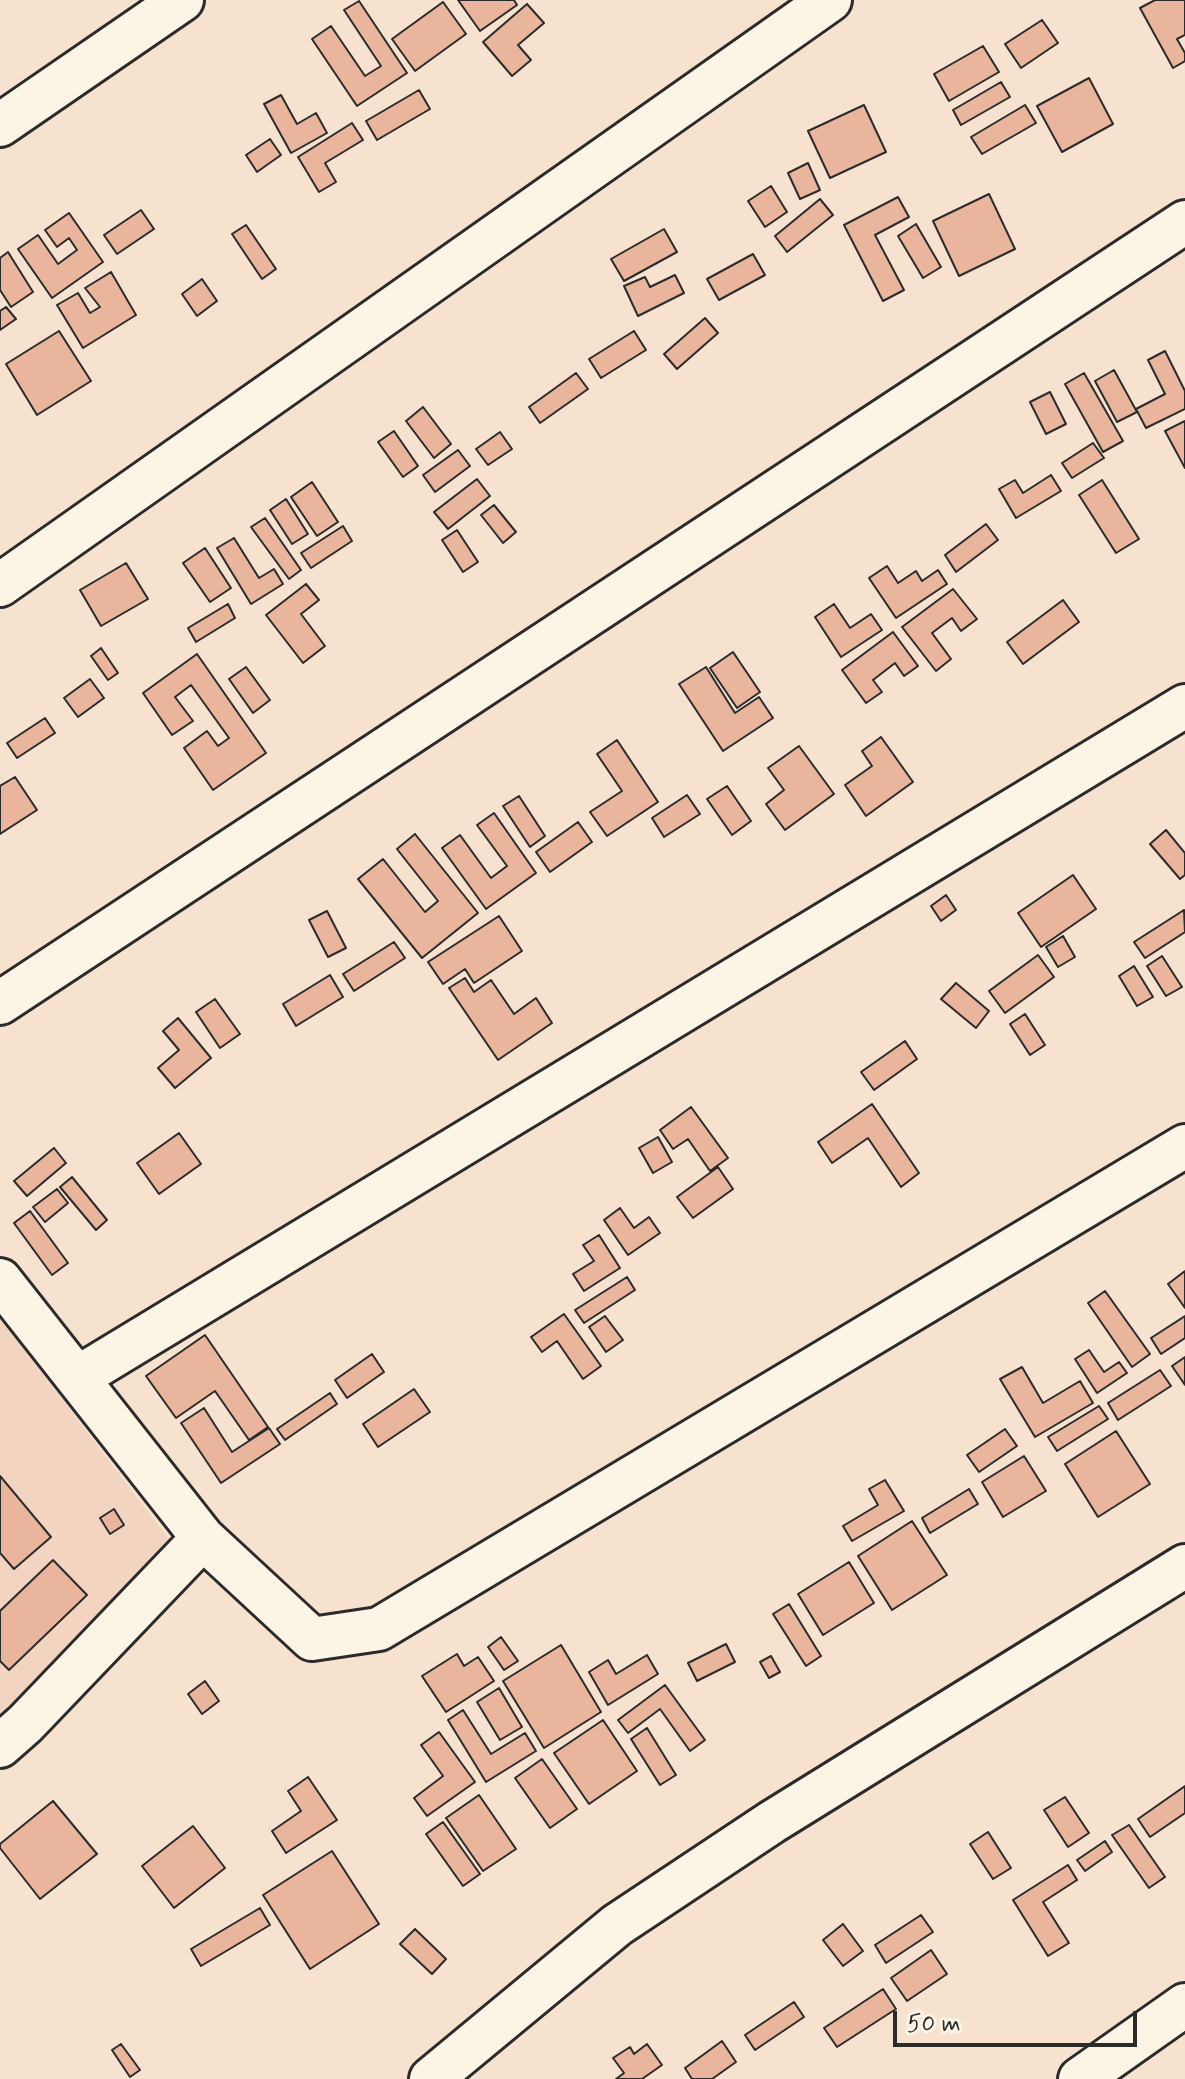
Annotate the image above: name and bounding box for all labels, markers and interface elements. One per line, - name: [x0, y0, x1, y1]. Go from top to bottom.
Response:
- scale bar: [897, 1995, 1141, 2045]
- text: 50 m: [907, 2009, 961, 2040]

